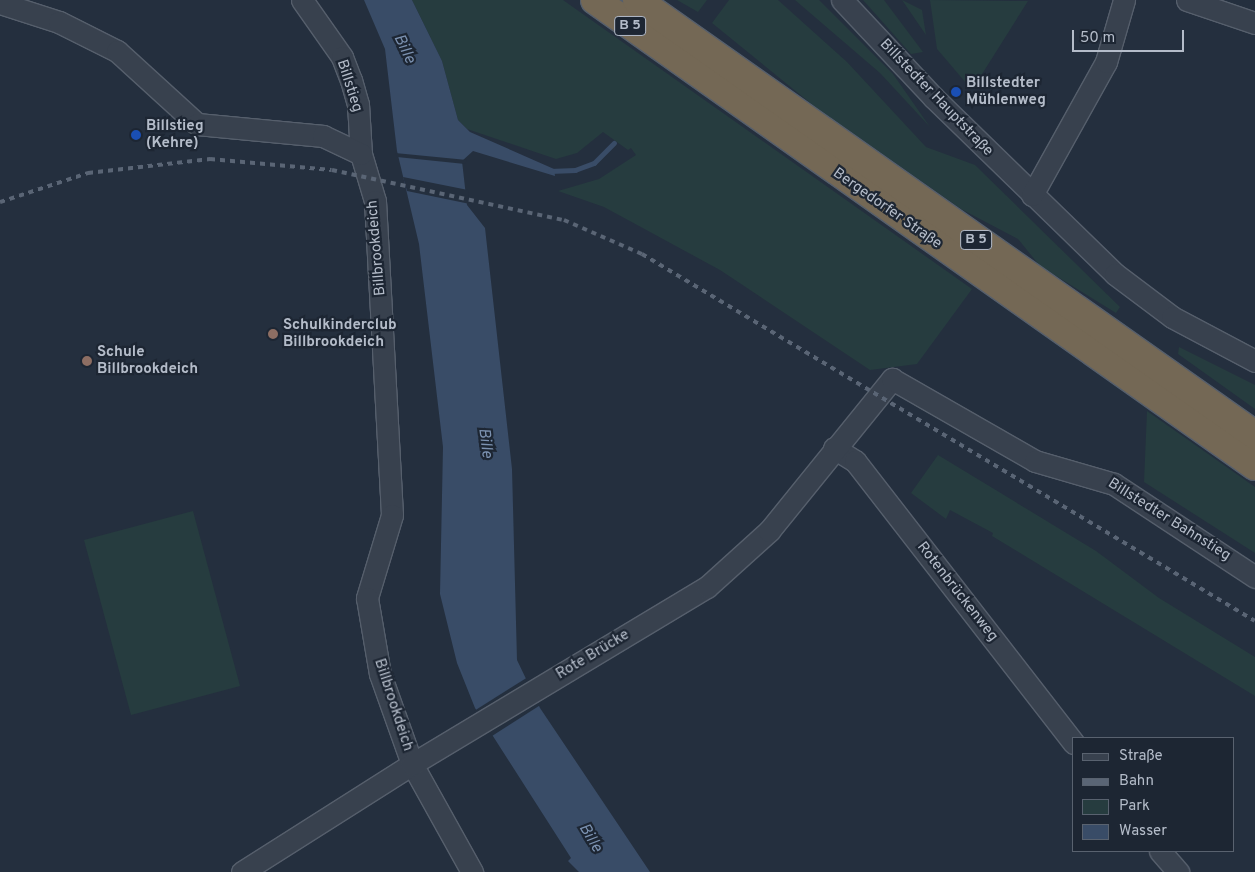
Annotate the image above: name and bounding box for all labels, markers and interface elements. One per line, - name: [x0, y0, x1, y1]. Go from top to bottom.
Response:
- road number: B 5: [614, 15, 646, 38]
- scale bar: [1075, 20, 1188, 52]
- text: 50 m: [1080, 29, 1115, 48]
- water label: Bille: [389, 31, 419, 67]
- street label: Billstedter Hauptstraße: [875, 36, 997, 160]
- street label: Billstieg: [332, 57, 366, 115]
- place label: Billstedter Mühlenweg: [966, 74, 1046, 109]
- marker: Billstedter Mühlenweg: [950, 86, 962, 98]
- place label: Billstieg (Kehre): [146, 117, 204, 152]
- marker: Billstieg (Kehre): [130, 129, 142, 141]
- street label: Bergedorfer Straße: [829, 165, 945, 253]
- street label: Billbrookdeich: [364, 199, 390, 297]
- road number: B 5: [960, 228, 992, 252]
- place label: Schulkinderclub Billbrookdeich: [283, 316, 397, 351]
- marker: Schulkinderclub Billbrookdeich: [267, 328, 279, 340]
- place label: Schule Billbrookdeich: [97, 343, 198, 378]
- marker: Schule Billbrookdeich: [81, 355, 93, 367]
- water label: Bille: [474, 427, 496, 459]
- street label: Billstedter Bahnstieg: [1104, 475, 1234, 565]
- street label: Rotenbrückenweg: [912, 539, 1002, 645]
- street label: Rote Brücke: [553, 626, 633, 684]
- street label: Billbrookdeich: [370, 657, 416, 753]
- legend: [1072, 737, 1235, 852]
- text: Straße: [1119, 747, 1163, 766]
- text: Bahn: [1119, 772, 1154, 791]
- text: Park: [1119, 797, 1150, 816]
- water label: Bille: [574, 820, 606, 856]
- text: Wasser: [1119, 822, 1167, 841]

